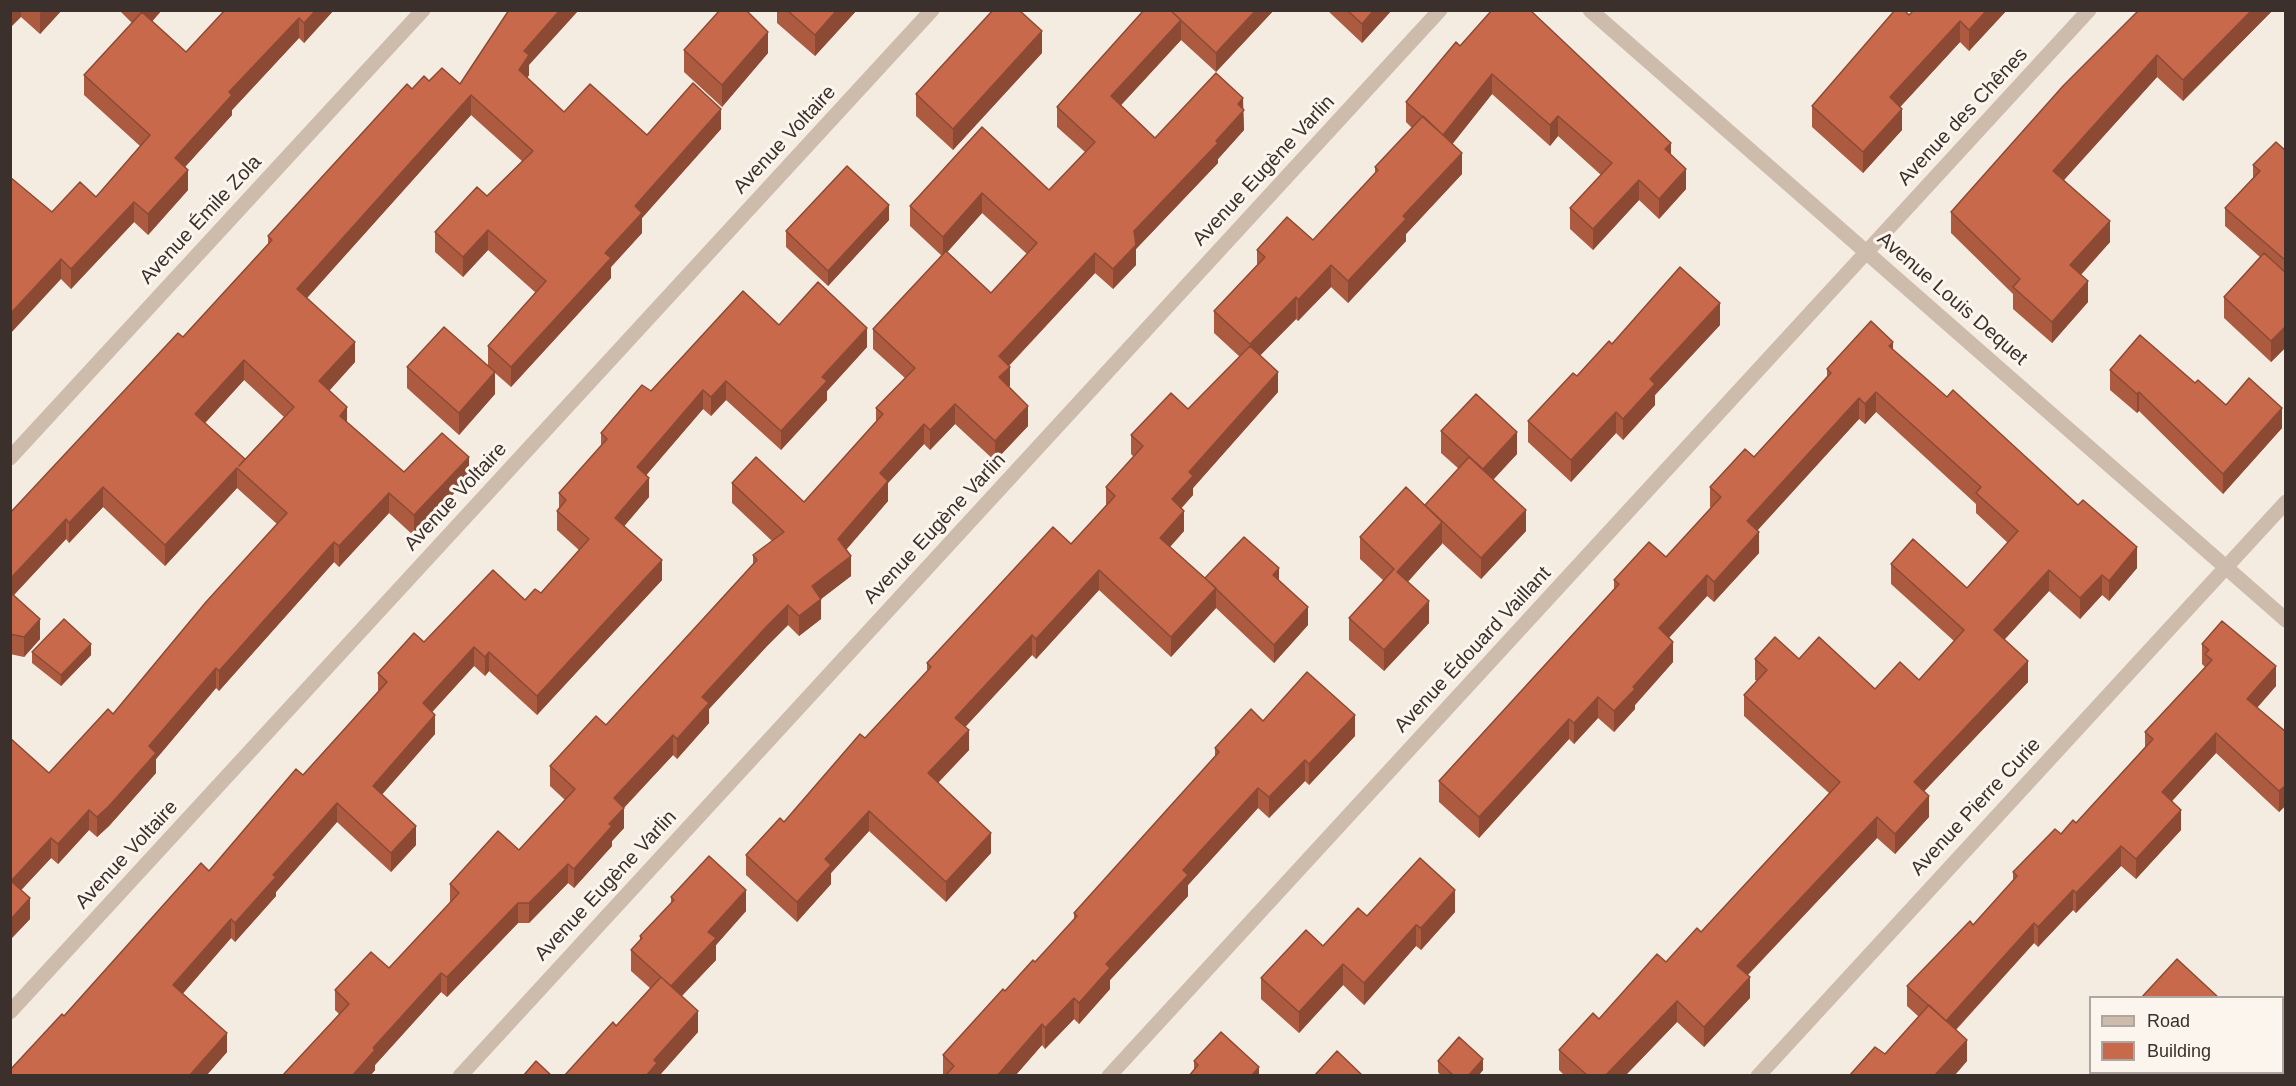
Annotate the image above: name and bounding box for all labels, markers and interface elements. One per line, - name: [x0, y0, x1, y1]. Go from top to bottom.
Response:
- street label: Avenue des Chênes: [1893, 43, 2033, 191]
- street label: Avenue Voltaire: [729, 81, 841, 199]
- street label: Avenue Eugène Varlin: [1188, 91, 1340, 251]
- street label: Avenue Émile Zola: [135, 151, 267, 289]
- street label: Avenue Louis Dequet: [1872, 227, 2032, 371]
- street label: Avenue Voltaire: [400, 438, 512, 556]
- street label: Avenue Eugène Varlin: [859, 449, 1011, 609]
- street label: Avenue Édouard Vaillant: [1390, 562, 1556, 738]
- street label: Avenue Pierre Curie: [1906, 733, 2046, 881]
- street label: Avenue Voltaire: [71, 796, 183, 914]
- street label: Avenue Eugène Varlin: [530, 806, 682, 966]
- legend: [2089, 996, 2284, 1074]
- text: Road: [2147, 1011, 2190, 1031]
- text: Building: [2147, 1041, 2211, 1061]

